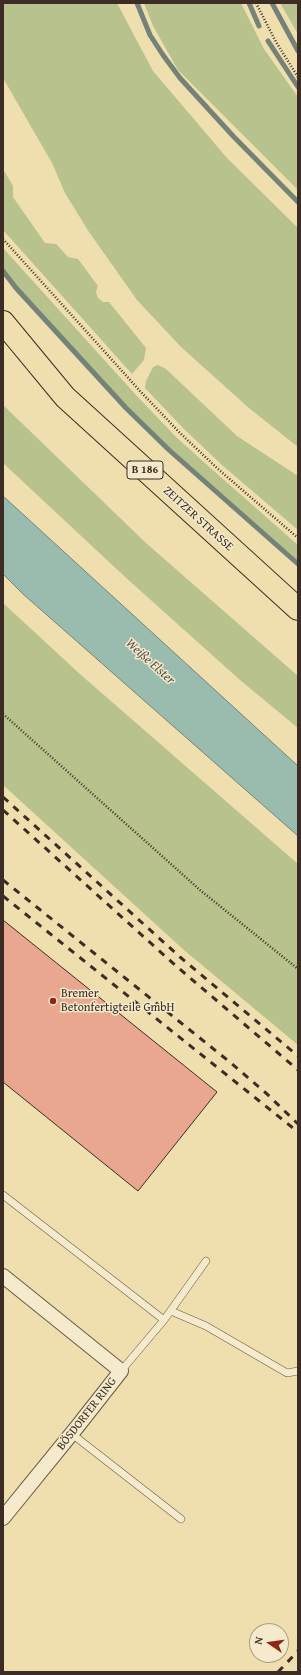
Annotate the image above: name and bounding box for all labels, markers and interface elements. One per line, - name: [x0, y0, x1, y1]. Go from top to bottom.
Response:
- road number: B 186: [127, 461, 163, 479]
- street label: ZEITZER STRASSE: [160, 484, 236, 554]
- water label: Weiße Elster: [122, 636, 178, 688]
- place label: Bremer Betonfertigteile GmbH: [61, 987, 174, 1015]
- marker: Bremer Betonfertigteile GmbH: [48, 996, 58, 1006]
- street label: BÖSDORFER RING: [54, 1375, 120, 1453]
- north arrow: [249, 1623, 289, 1663]
- text: N: [250, 1635, 267, 1646]

